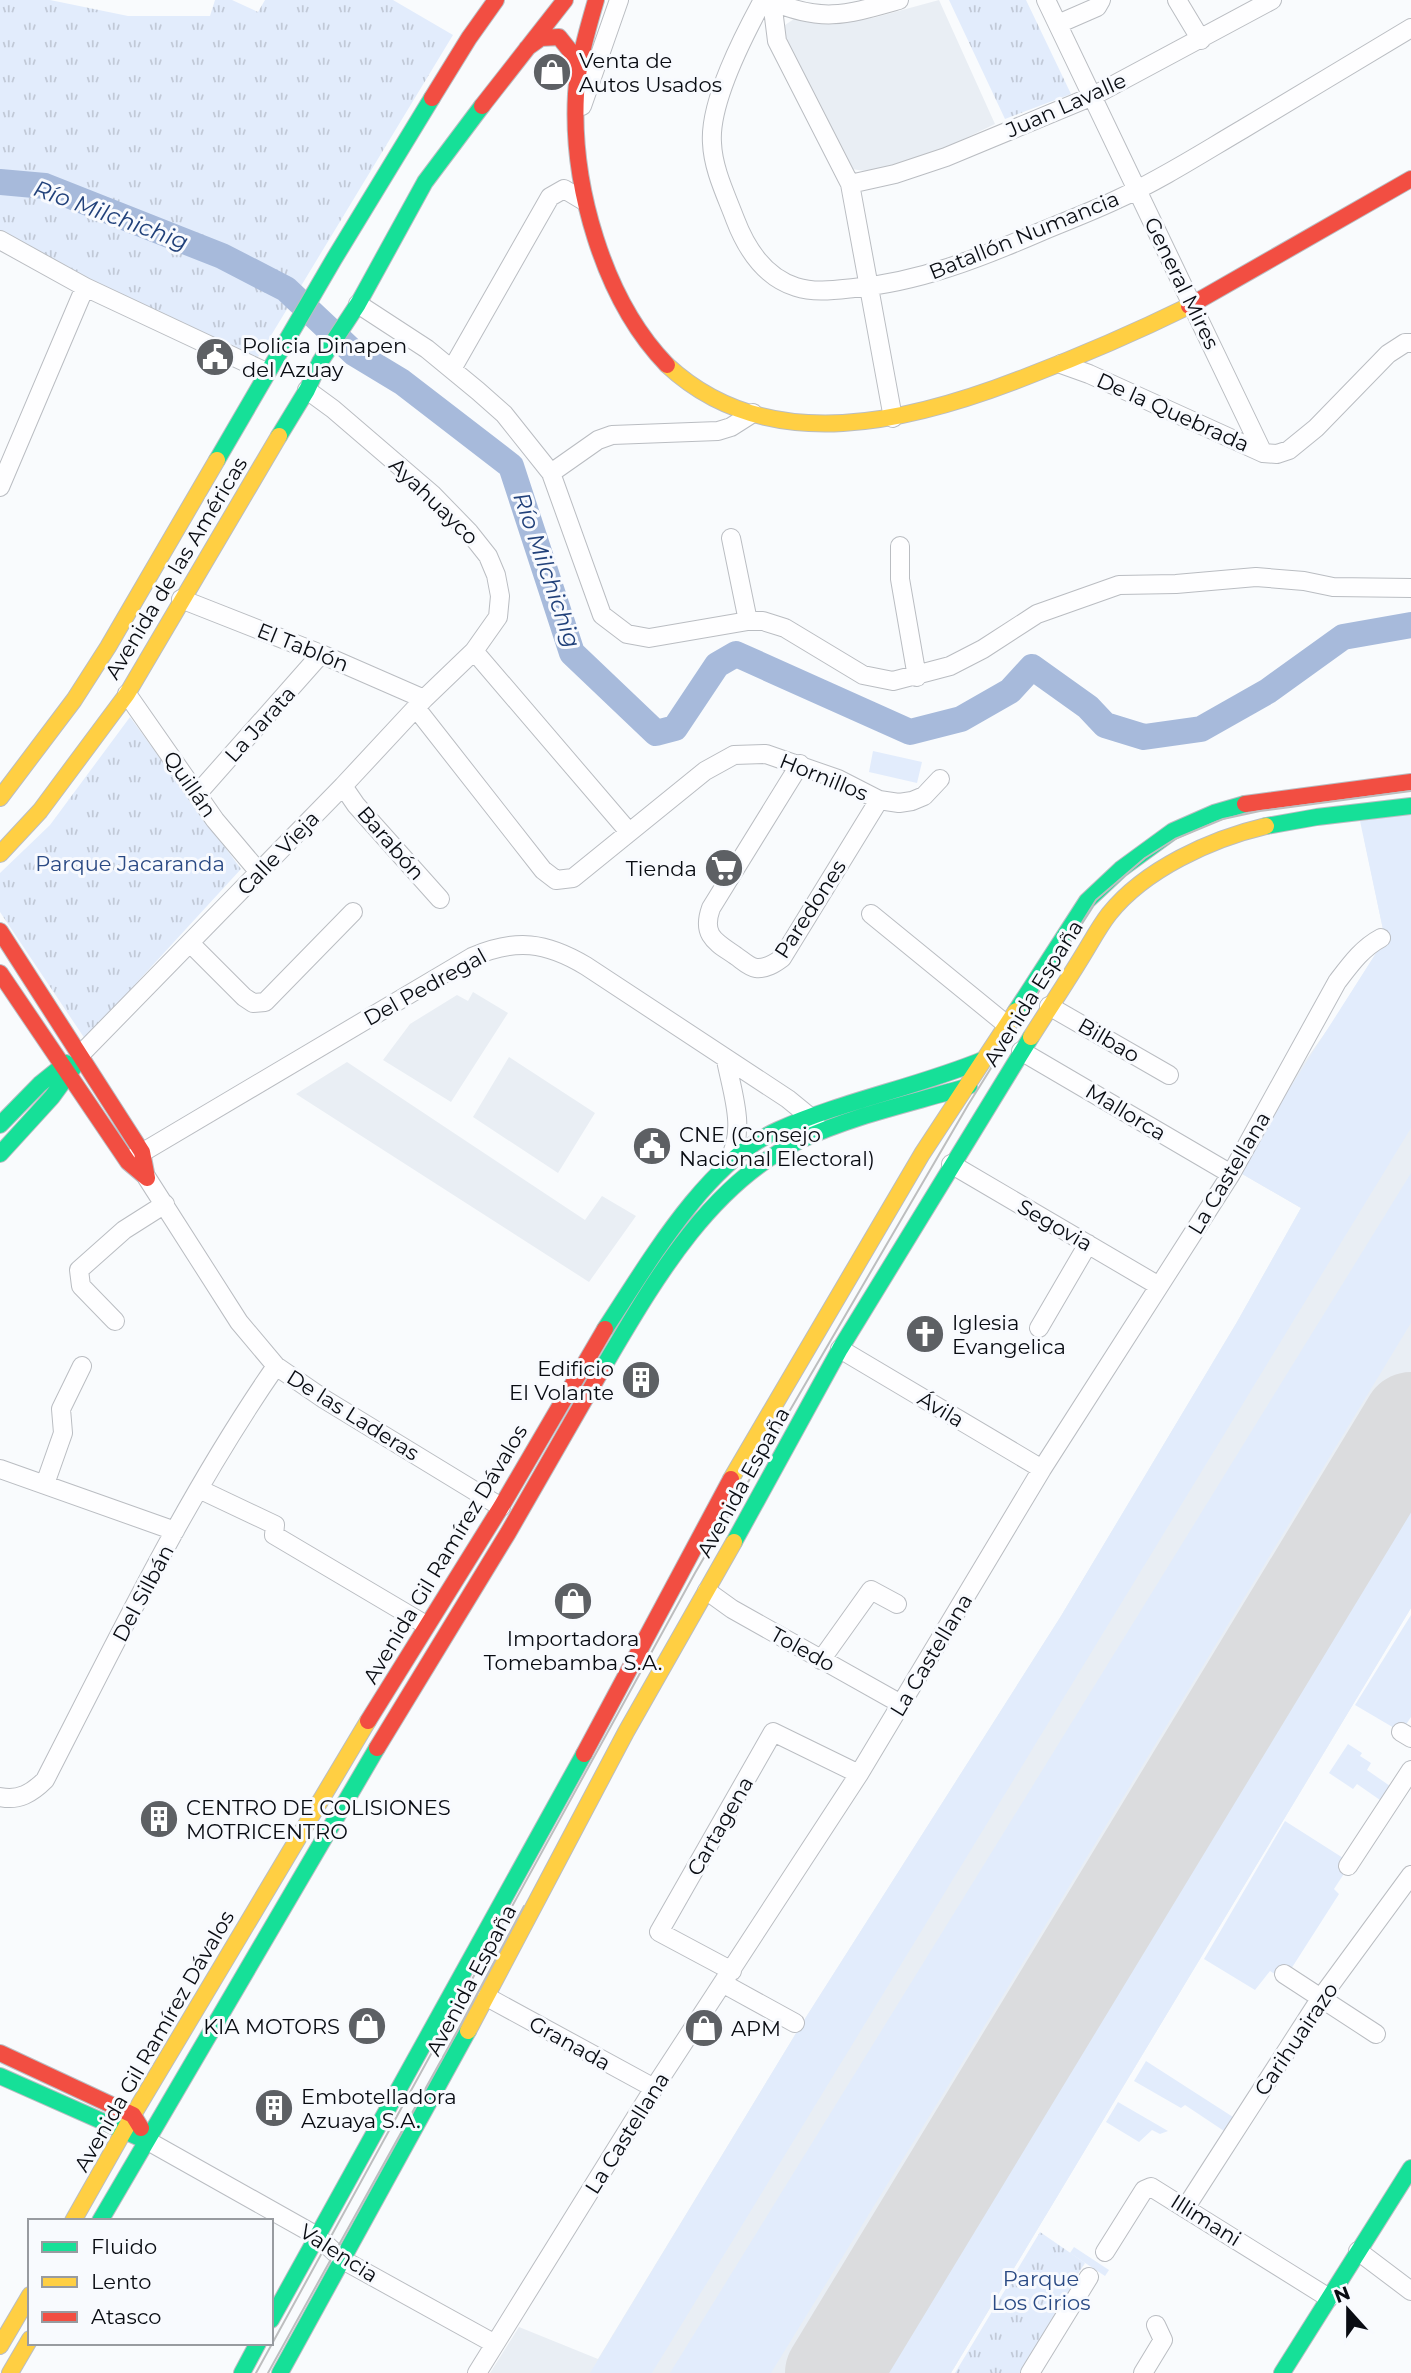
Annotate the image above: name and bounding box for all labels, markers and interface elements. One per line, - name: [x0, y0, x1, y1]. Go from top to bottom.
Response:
- place label: Venta de Autos Usados: [579, 48, 722, 97]
- shop icon: Venta de Autos Usados: [531, 51, 573, 93]
- street label: Juan Lavalle: [1001, 67, 1130, 143]
- water label: Río Milchichig: [30, 174, 192, 256]
- street label: Batallón Numancia: [925, 185, 1123, 285]
- street label: General Mires: [1139, 213, 1225, 353]
- place label: Policia Dinapen del Azuay: [242, 333, 407, 382]
- public building icon: Policia Dinapen del Azuay: [194, 336, 236, 378]
- street label: De la Quebrada: [1093, 367, 1253, 457]
- street label: Avenida de las Américas: [100, 452, 252, 684]
- street label: Ayahuayco: [384, 452, 484, 550]
- water label: Río Milchichig: [507, 489, 587, 651]
- street label: El Tablón: [254, 617, 352, 677]
- street label: La Jarata: [219, 681, 301, 767]
- street label: Quillán: [158, 746, 222, 822]
- street label: Hornillos: [776, 748, 872, 806]
- street label: Barabón: [352, 801, 430, 885]
- street label: Calle Vieja: [232, 806, 324, 900]
- supermarket icon: Tienda: [703, 847, 745, 889]
- park label: Parque Jacaranda: [35, 851, 225, 876]
- street label: Paredones: [769, 855, 851, 963]
- place label: Tienda: [626, 856, 697, 881]
- street label: Avenida España: [978, 915, 1088, 1071]
- street label: Del Pedregal: [359, 943, 491, 1031]
- street label: Bilbao: [1074, 1012, 1144, 1068]
- street label: Mallorca: [1081, 1078, 1171, 1146]
- street label: La Castellana: [1183, 1107, 1275, 1239]
- place label: CNE (Consejo Nacional Electoral): [679, 1122, 875, 1171]
- public building icon: CNE (Consejo Nacional Electoral): [631, 1125, 673, 1167]
- street label: Segovia: [1013, 1194, 1097, 1256]
- place label: Iglesia Evangelica: [952, 1310, 1066, 1359]
- church icon: Iglesia Evangelica: [904, 1313, 946, 1355]
- place label: Edificio El Volante: [509, 1356, 614, 1405]
- building icon: Edificio El Volante: [620, 1359, 662, 1401]
- street label: De las Laderas: [282, 1364, 424, 1466]
- street label: Ávila: [913, 1386, 969, 1432]
- street label: Avenida España: [691, 1403, 795, 1561]
- street label: Avenida Gil Ramírez Dávalos: [358, 1420, 532, 1688]
- street label: Del Silbán: [107, 1540, 179, 1646]
- shop icon: Importadora Tomebamba S.A.: [552, 1580, 594, 1622]
- street label: La Castellana: [885, 1589, 977, 1721]
- street label: Toledo: [766, 1621, 840, 1677]
- place label: Importadora Tomebamba S.A.: [484, 1626, 662, 1675]
- street label: Cartagena: [682, 1772, 758, 1880]
- place label: CENTRO DE COLISIONES MOTRICENTRO: [186, 1795, 451, 1844]
- building icon: CENTRO DE COLISIONES MOTRICENTRO: [138, 1798, 180, 1840]
- street label: Avenida España: [421, 1900, 521, 2060]
- street label: Avenida Gil Ramírez Dávalos: [69, 1906, 239, 2176]
- street label: Carihuairazo: [1249, 1978, 1343, 2100]
- shop icon: KIA MOTORS: [346, 2005, 388, 2047]
- shop icon: APM: [683, 2007, 725, 2049]
- street label: Granada: [525, 2010, 615, 2076]
- place label: KIA MOTORS: [203, 2014, 340, 2039]
- place label: APM: [731, 2016, 781, 2041]
- street label: La Castellana: [580, 2068, 674, 2198]
- place label: Embotelladora Azuaya S.A.: [301, 2084, 457, 2133]
- building icon: Embotelladora Azuaya S.A.: [253, 2087, 295, 2129]
- street label: Illimani: [1166, 2189, 1246, 2251]
- legend: [28, 2219, 273, 2345]
- street label: Valencia: [295, 2219, 383, 2287]
- text: Fluido: [91, 2234, 157, 2259]
- park label: Parque Los Cirios: [992, 2266, 1090, 2315]
- text: Lento: [91, 2269, 151, 2294]
- north arrow: [1313, 2275, 1383, 2345]
- text: N: [1331, 2281, 1353, 2308]
- text: Atasco: [91, 2304, 162, 2329]

